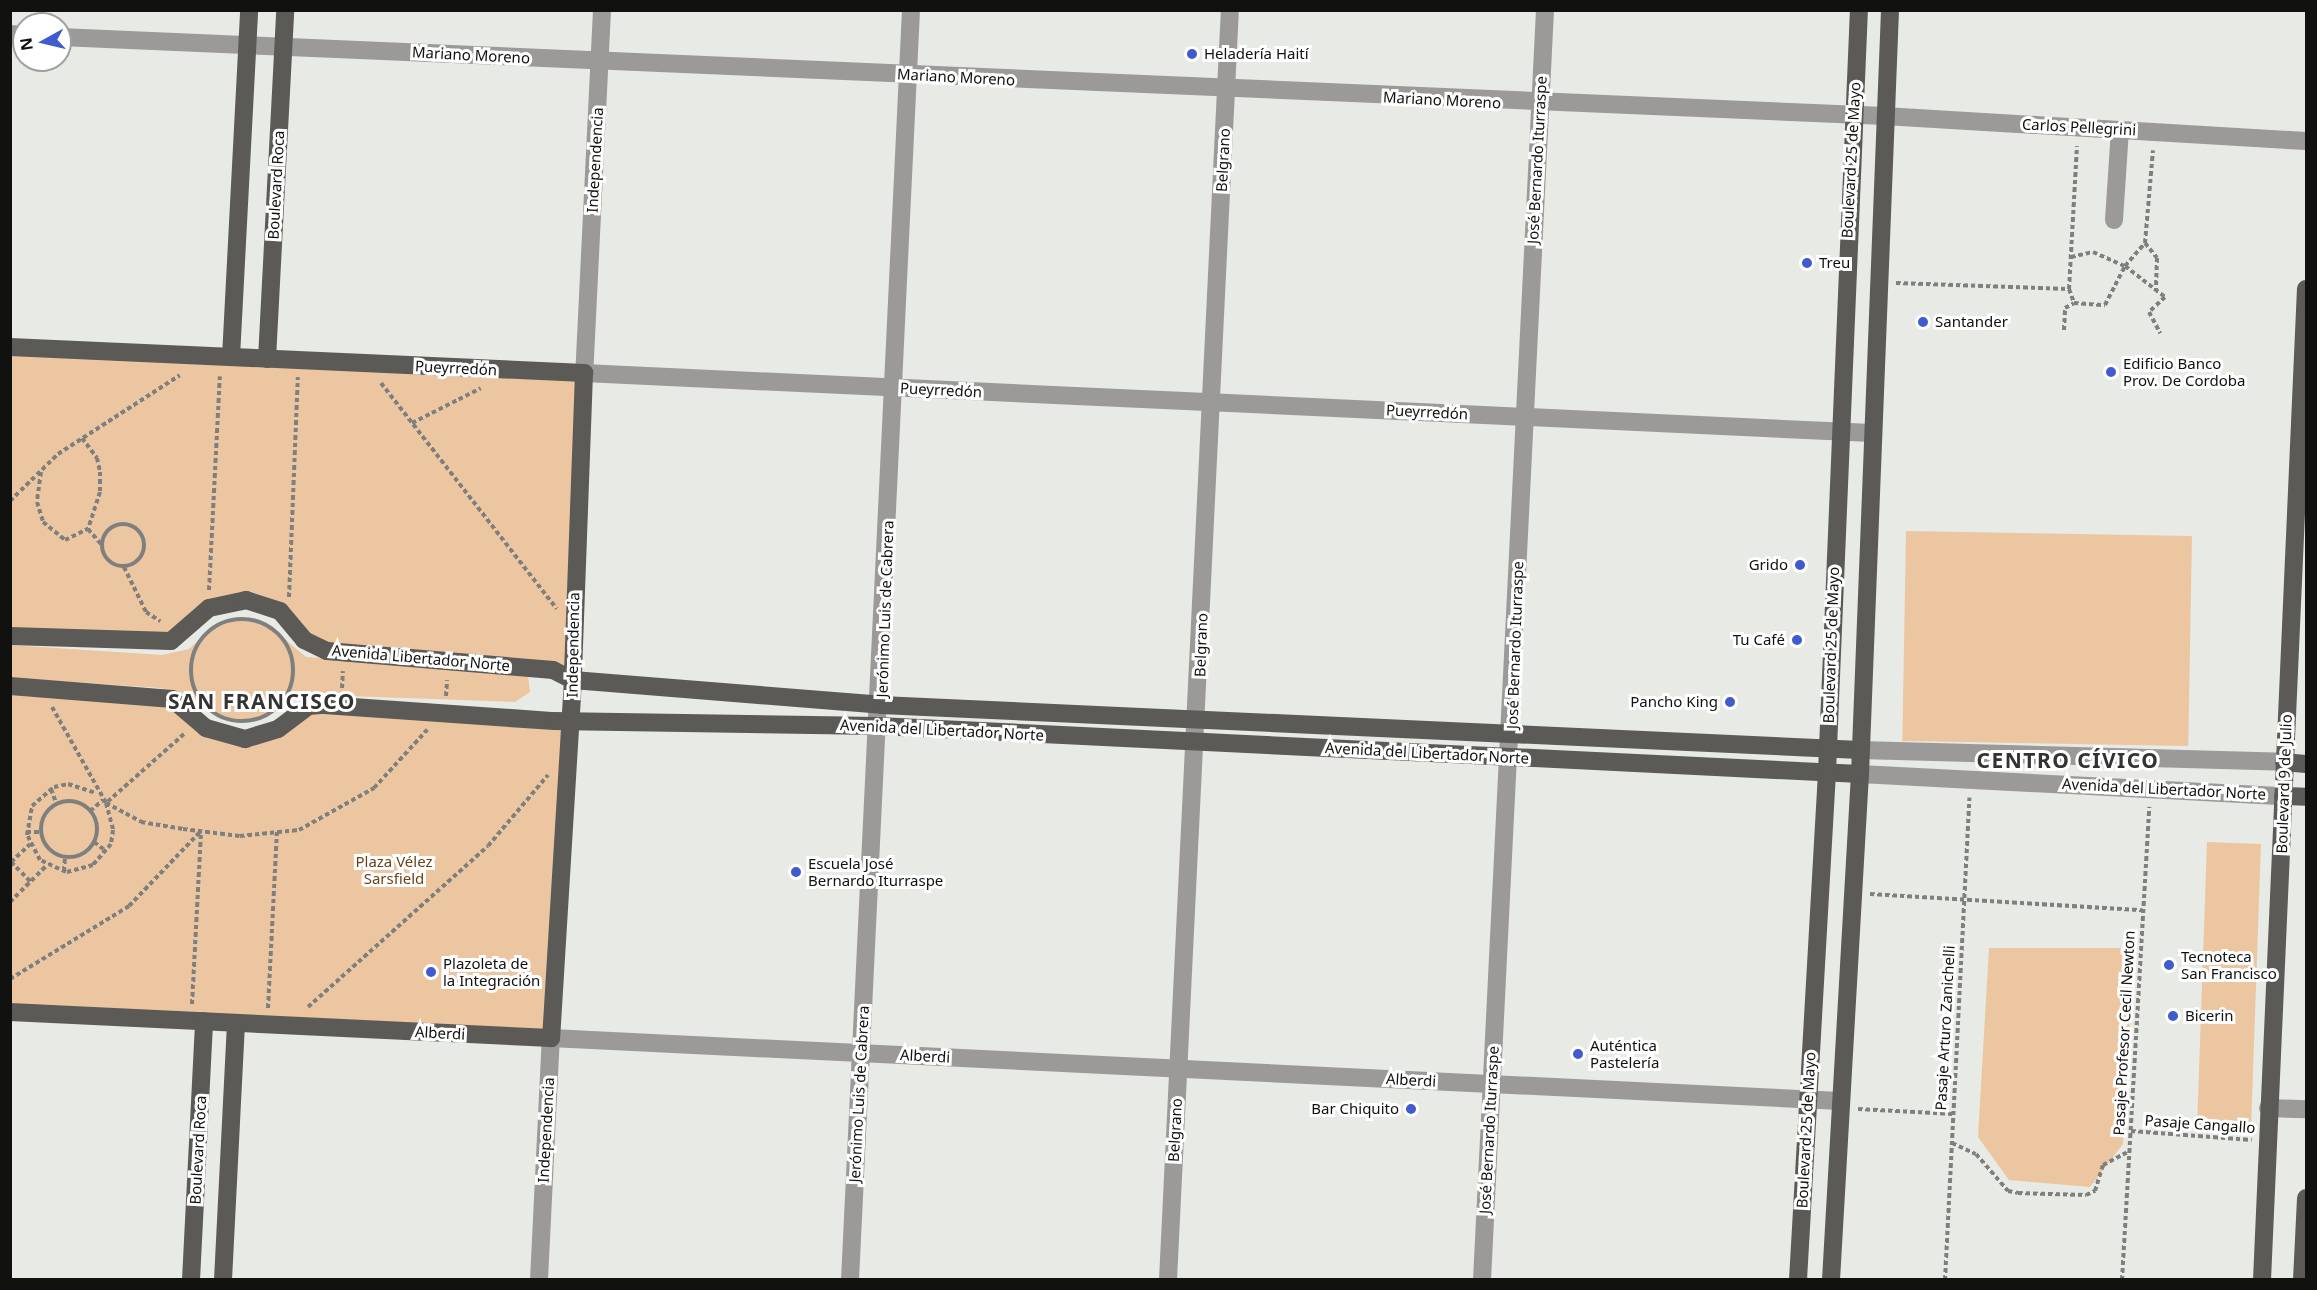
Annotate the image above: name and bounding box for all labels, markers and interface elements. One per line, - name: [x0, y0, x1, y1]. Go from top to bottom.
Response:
- north arrow: [12, 12, 72, 72]
- text: N: [14, 36, 38, 52]
- street label: Mariano Moreno: [412, 43, 530, 67]
- place label: Heladería Haití: [1204, 45, 1309, 63]
- marker: Heladería Haití: [1185, 47, 1199, 61]
- street label: Mariano Moreno: [897, 65, 1015, 89]
- street label: José Bernardo Iturraspe: [1524, 76, 1550, 244]
- street label: Boulevard 25 de Mayo: [1838, 81, 1864, 239]
- street label: Mariano Moreno: [1383, 88, 1501, 112]
- street label: Independencia: [583, 107, 607, 213]
- street label: Carlos Pellegrini: [2021, 115, 2137, 139]
- street label: Belgrano: [1212, 128, 1234, 192]
- street label: Boulevard Roca: [264, 130, 288, 240]
- place label: Treu: [1819, 254, 1850, 272]
- marker: Treu: [1800, 256, 1814, 270]
- place label: Santander: [1935, 313, 2008, 331]
- marker: Santander: [1916, 315, 1930, 329]
- place label: Edificio Banco Prov. De Cordoba: [2123, 354, 2245, 389]
- street label: Pueyrredón: [414, 357, 498, 379]
- marker: Edificio Banco Prov. De Cordoba: [2104, 365, 2118, 379]
- street label: Pueyrredón: [899, 379, 983, 401]
- street label: Pueyrredón: [1385, 401, 1469, 423]
- street label: Jerónimo Luis de Cabrera: [873, 520, 897, 698]
- place label: Grido: [1749, 556, 1788, 574]
- marker: Grido: [1793, 558, 1807, 572]
- street label: José Bernardo Iturraspe: [1503, 561, 1527, 729]
- street label: Boulevard 25 de Mayo: [1819, 566, 1843, 724]
- street label: Independencia: [563, 592, 583, 698]
- street label: Belgrano: [1191, 613, 1211, 677]
- place label: Tu Café: [1733, 631, 1785, 649]
- marker: Tu Café: [1790, 633, 1804, 647]
- street label: Avenida Libertador Norte: [331, 641, 511, 675]
- district label: SAN FRANCISCO: [168, 688, 356, 714]
- place label: Pancho King: [1630, 693, 1718, 711]
- marker: Pancho King: [1723, 695, 1737, 709]
- street label: Boulevard 9 de Julio: [2273, 714, 2295, 854]
- street label: Avenida del Libertador Norte: [840, 716, 1044, 744]
- street label: Avenida del Libertador Norte: [1325, 739, 1529, 767]
- district label: CENTRO CÍVICO: [1977, 747, 2159, 773]
- street label: Avenida del Libertador Norte: [2062, 775, 2266, 803]
- park label: Plaza Vélez Sarsfield: [355, 852, 433, 887]
- place label: Escuela José Bernardo Iturraspe: [808, 854, 943, 889]
- marker: Escuela José Bernardo Iturraspe: [789, 865, 803, 879]
- street label: Pasaje Profesor Cecil Newton: [2110, 930, 2138, 1136]
- street label: Pasaje Arturo Zanichelli: [1932, 945, 1958, 1111]
- place label: Tecnoteca San Francisco: [2181, 947, 2277, 982]
- place label: Plazoleta de la Integración: [443, 954, 540, 989]
- marker: Tecnoteca San Francisco: [2162, 958, 2176, 972]
- marker: Plazoleta de la Integración: [424, 965, 438, 979]
- street label: Jerónimo Luis de Cabrera: [845, 1005, 873, 1183]
- place label: Bicerin: [2185, 1007, 2234, 1025]
- marker: Bicerin: [2166, 1009, 2180, 1023]
- street label: Alberdi: [414, 1023, 466, 1043]
- place label: Auténtica Pastelería: [1590, 1036, 1659, 1071]
- street label: Alberdi: [899, 1046, 951, 1066]
- street label: José Bernardo Iturraspe: [1476, 1046, 1502, 1214]
- marker: Auténtica Pastelería: [1571, 1047, 1585, 1061]
- street label: Boulevard 25 de Mayo: [1793, 1051, 1819, 1209]
- street label: Alberdi: [1385, 1070, 1437, 1090]
- street label: Independencia: [534, 1077, 558, 1183]
- street label: Boulevard Roca: [186, 1095, 210, 1205]
- street label: Belgrano: [1164, 1098, 1186, 1162]
- place label: Bar Chiquito: [1311, 1100, 1399, 1118]
- marker: Bar Chiquito: [1404, 1102, 1418, 1116]
- street label: Pasaje Cangallo: [2144, 1111, 2256, 1137]

